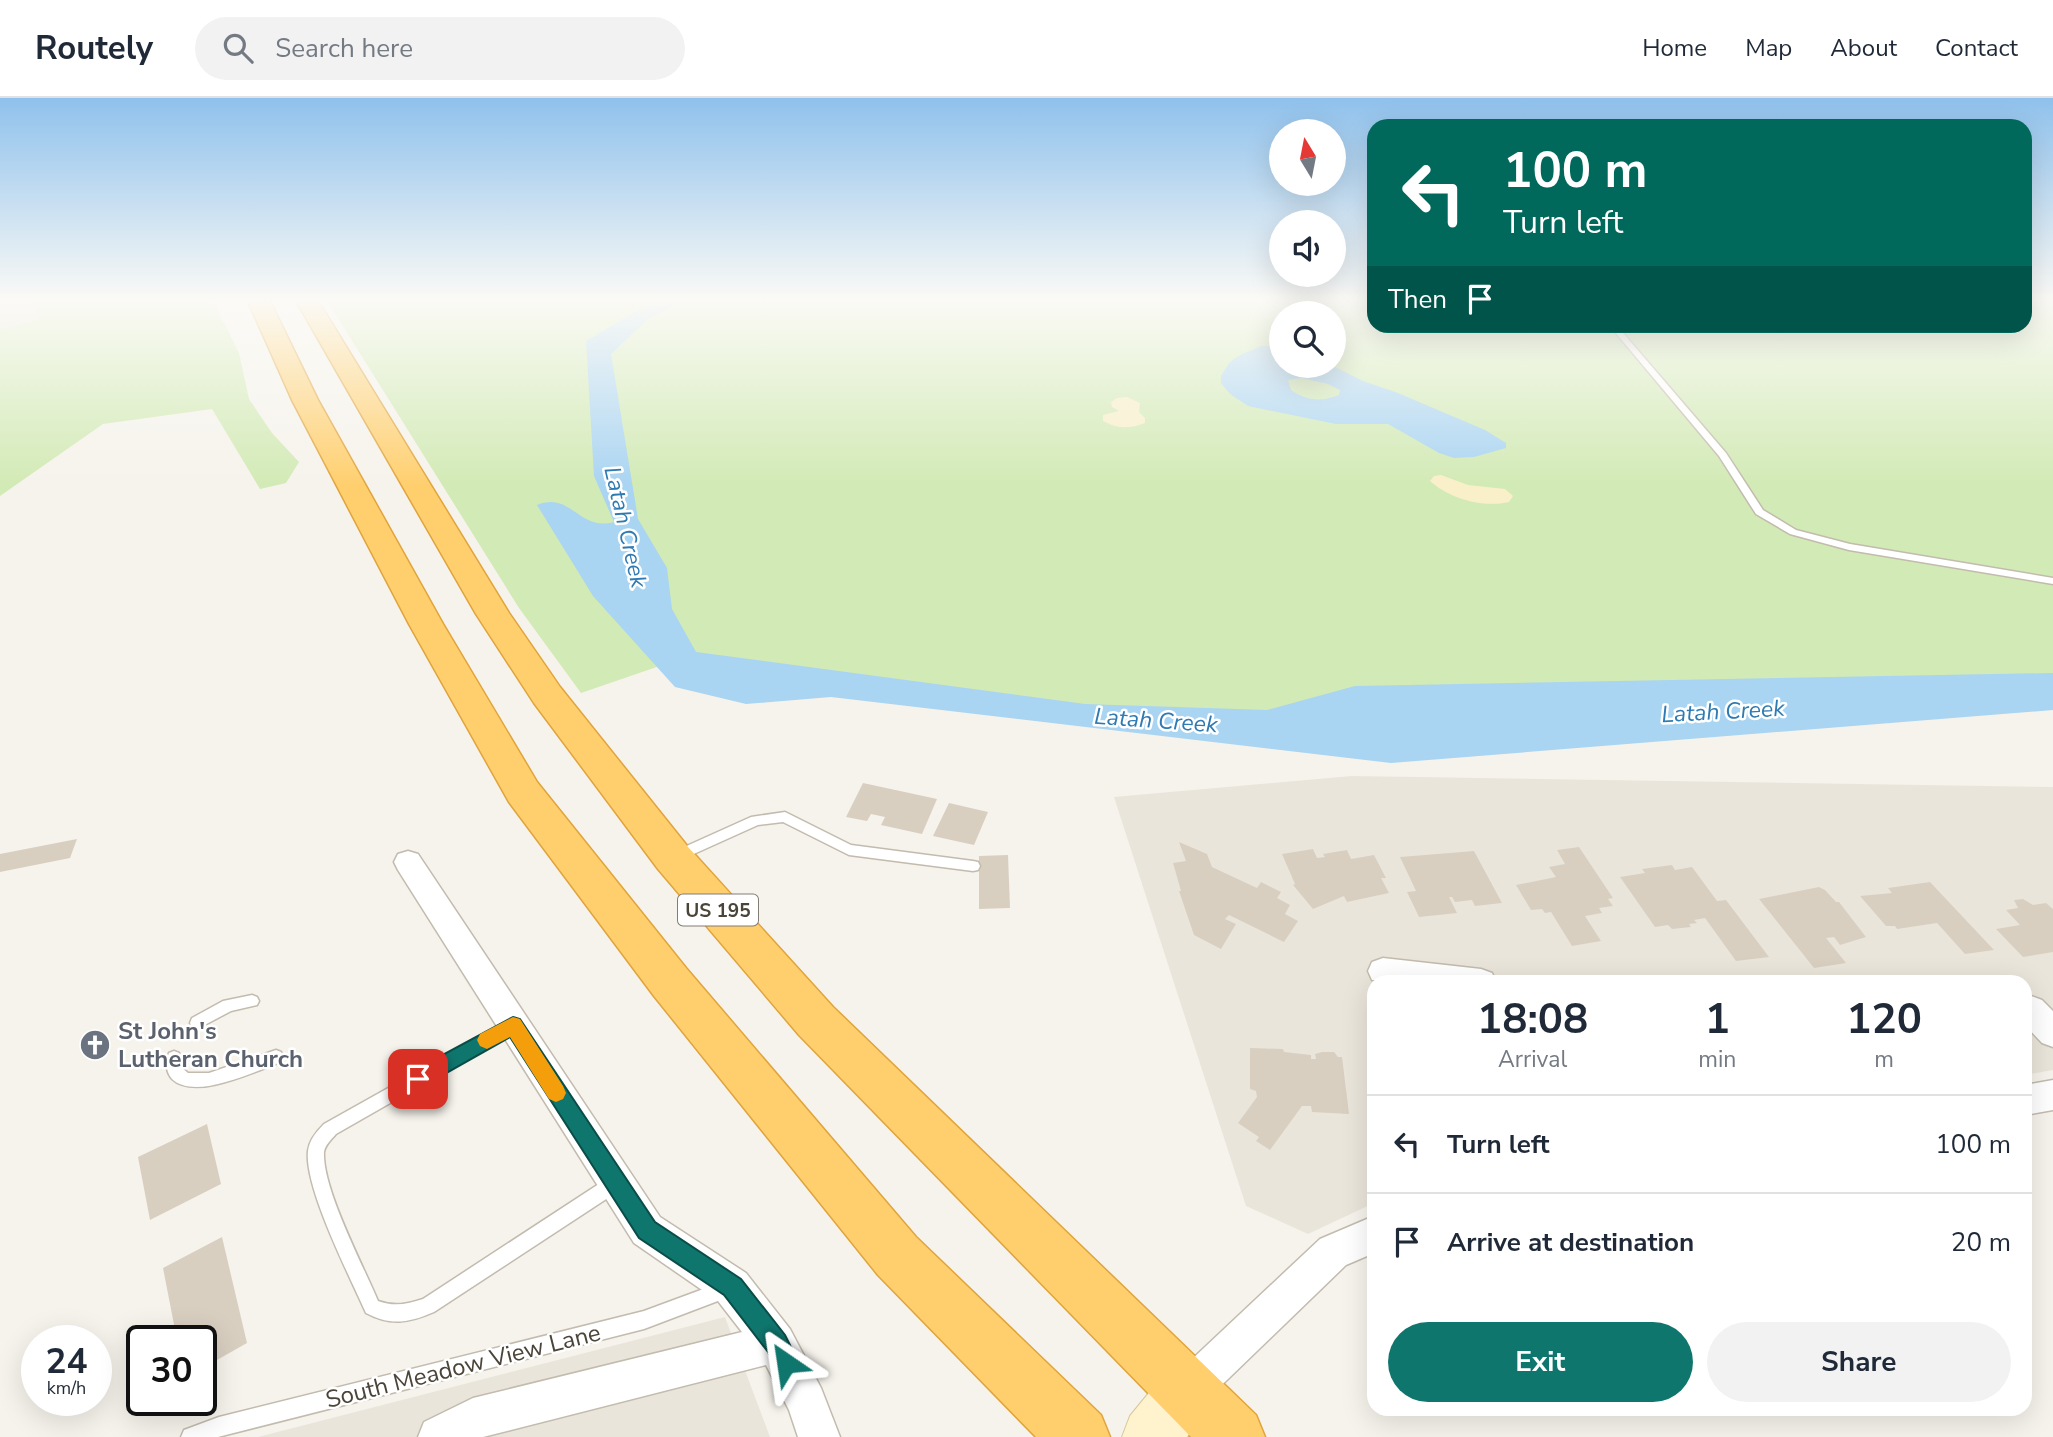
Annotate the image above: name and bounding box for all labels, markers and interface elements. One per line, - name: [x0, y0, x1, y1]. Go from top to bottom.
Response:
- search box: [195, 17, 685, 80]
- text: Routely: [35, 26, 153, 71]
- icon: search: [219, 29, 257, 67]
- text: Search here: [275, 31, 413, 66]
- text: Home: [1642, 32, 1707, 64]
- text: Map: [1745, 32, 1792, 64]
- text: About: [1830, 32, 1897, 64]
- text: Contact: [1935, 32, 2018, 64]
- north arrow: [1269, 119, 1346, 196]
- map controls: [1269, 119, 1346, 378]
- text: 100 m: [1503, 137, 1647, 204]
- icon: left: [1388, 147, 1479, 238]
- text: Turn left: [1503, 201, 1623, 244]
- button: sound: [1269, 210, 1346, 287]
- icon: arrive: [1461, 280, 1499, 318]
- text: Then: [1388, 282, 1447, 317]
- button: search: [1269, 301, 1346, 378]
- water label: Latah Creek: [597, 463, 655, 591]
- water label: Latah Creek: [1661, 693, 1786, 730]
- water label: Latah Creek: [1093, 701, 1219, 740]
- road number: US 195: [678, 894, 758, 926]
- text: 18:08: [1477, 991, 1588, 1048]
- text: 1: [1705, 991, 1730, 1048]
- text: 120: [1846, 991, 1922, 1048]
- place label: St John's Lutheran Church: [118, 1015, 303, 1075]
- church icon: St John's Lutheran Church: [78, 1028, 112, 1062]
- text: Arrival: [1498, 1044, 1567, 1075]
- text: min: [1698, 1044, 1736, 1075]
- text: m: [1874, 1044, 1894, 1075]
- pin: [388, 1049, 448, 1109]
- icon: arrive: [399, 1060, 437, 1098]
- icon: left: [1388, 1125, 1426, 1163]
- text: Turn left: [1447, 1127, 1550, 1162]
- text: 100 m: [1935, 1127, 2011, 1162]
- icon: arrive: [1388, 1223, 1426, 1261]
- text: Arrive at destination: [1447, 1225, 1694, 1260]
- text: 20 m: [1951, 1225, 2011, 1260]
- street label: South Meadow View Lane: [322, 1316, 604, 1416]
- button: Exit: [1388, 1322, 1693, 1402]
- button: Share: [1707, 1322, 2011, 1402]
- speed limit sign: 30: [126, 1325, 217, 1416]
- position arrow: [749, 1326, 823, 1400]
- text: 24: [45, 1338, 88, 1385]
- text: km/h: [47, 1376, 86, 1400]

